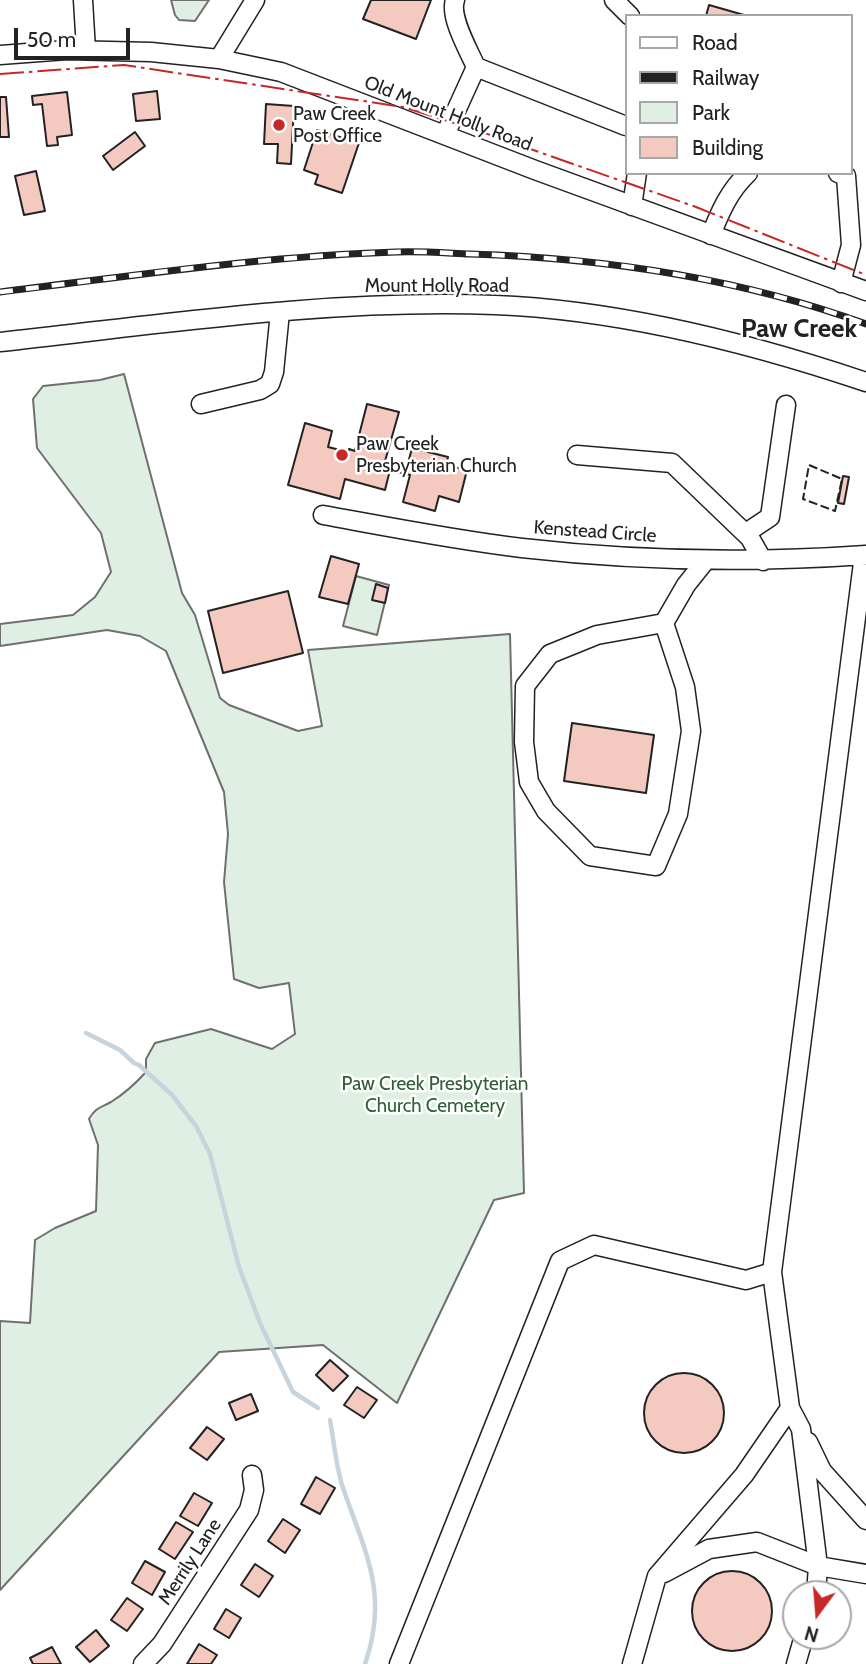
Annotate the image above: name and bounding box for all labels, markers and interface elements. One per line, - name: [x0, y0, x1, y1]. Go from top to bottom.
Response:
- scale bar: [18, 14, 133, 58]
- legend: [624, 14, 852, 175]
- text: 50 m: [27, 27, 76, 52]
- text: Road: [692, 30, 738, 55]
- text: Railway: [692, 65, 759, 90]
- street label: Old Mount Holly Road: [361, 71, 535, 157]
- text: Park: [692, 100, 730, 125]
- place label: Paw Creek Post Office: [293, 103, 382, 147]
- marker: Paw Creek Post Office: [271, 117, 287, 133]
- text: Building: [692, 135, 763, 160]
- street label: Mount Holly Road: [365, 275, 509, 297]
- district label: Paw Creek: [741, 313, 857, 345]
- place label: Paw Creek Presbyterian Church: [356, 433, 517, 477]
- marker: Paw Creek Presbyterian Church: [334, 447, 350, 463]
- street label: Kenstead Circle: [533, 516, 657, 548]
- park label: Paw Creek Presbyterian Church Cemetery: [342, 1073, 528, 1117]
- street label: Merrily Lane: [154, 1515, 226, 1609]
- north arrow: [782, 1580, 852, 1650]
- text: N: [802, 1621, 821, 1647]

